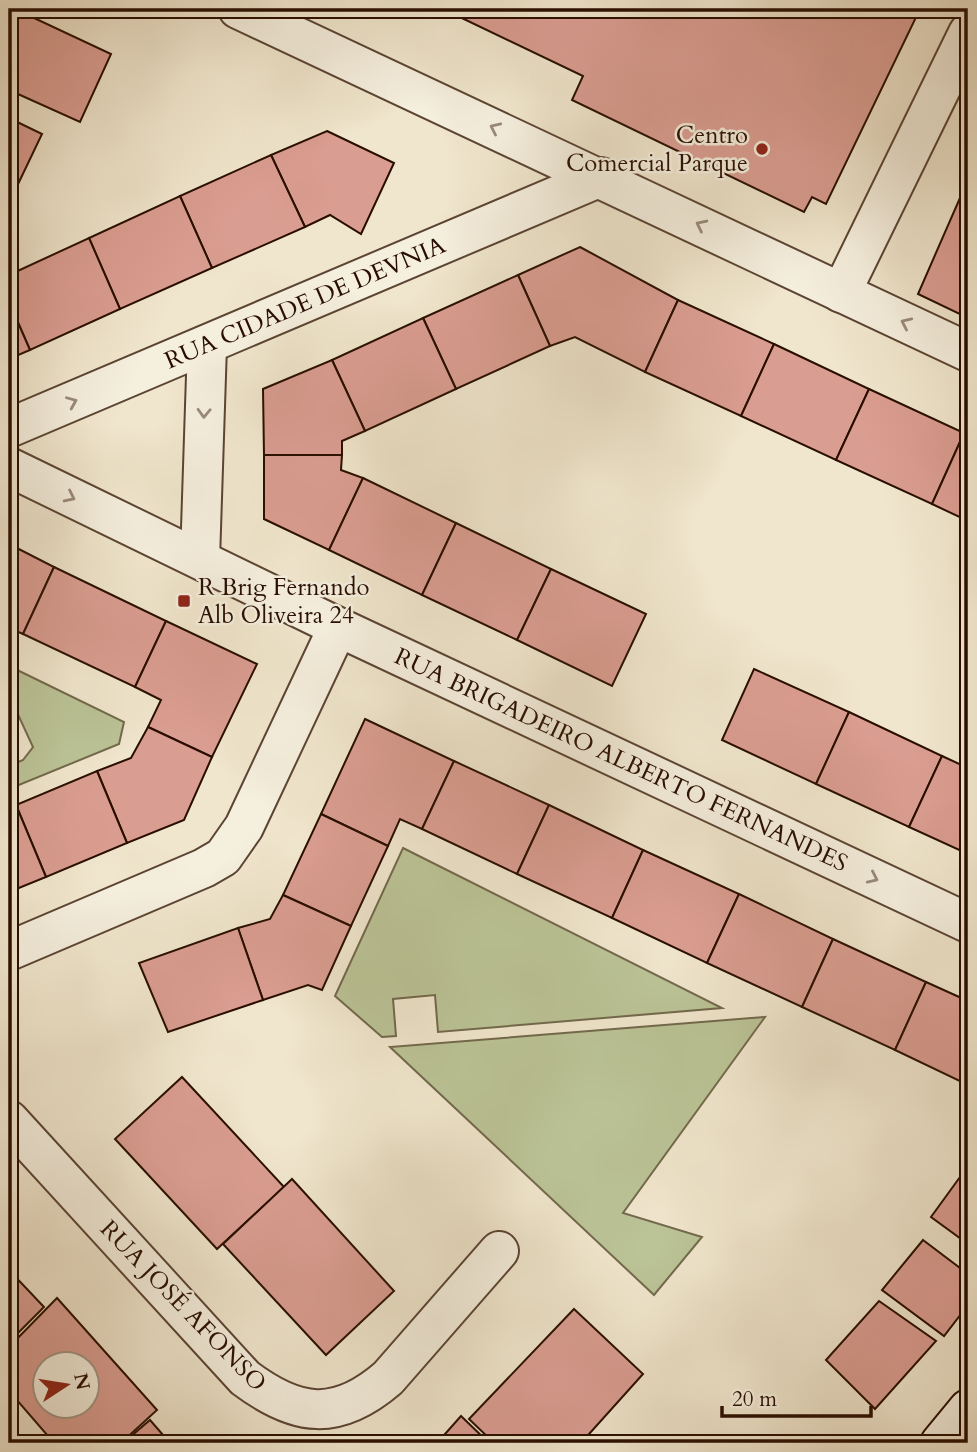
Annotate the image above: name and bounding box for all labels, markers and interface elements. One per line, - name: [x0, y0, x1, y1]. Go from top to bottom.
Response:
- place label: Centro Comercial Parque: [566, 119, 748, 180]
- one-way arrow: [490, 122, 502, 136]
- marker: Centro Comercial Parque: [754, 141, 770, 157]
- one-way arrow: [696, 220, 708, 234]
- street label: RUA CIDADE DE DEVNIA: [160, 228, 451, 377]
- one-way arrow: [901, 317, 913, 331]
- one-way arrow: [64, 396, 77, 410]
- one-way arrow: [197, 407, 212, 418]
- one-way arrow: [63, 488, 75, 502]
- place label: R Brig Fernando Alb Oliveira 24: [198, 571, 370, 632]
- marker: R Brig Fernando Alb Oliveira 24: [176, 593, 192, 609]
- street label: RUA BRIGADEIRO ALBERTO FERNANDES: [389, 640, 853, 880]
- one-way arrow: [866, 870, 878, 884]
- street label: RUA JOSÉ AFONSO: [92, 1213, 274, 1399]
- north arrow: [32, 1350, 102, 1420]
- text: N: [67, 1371, 96, 1393]
- scale bar: [722, 1375, 870, 1419]
- text: 20 m: [732, 1385, 777, 1414]

